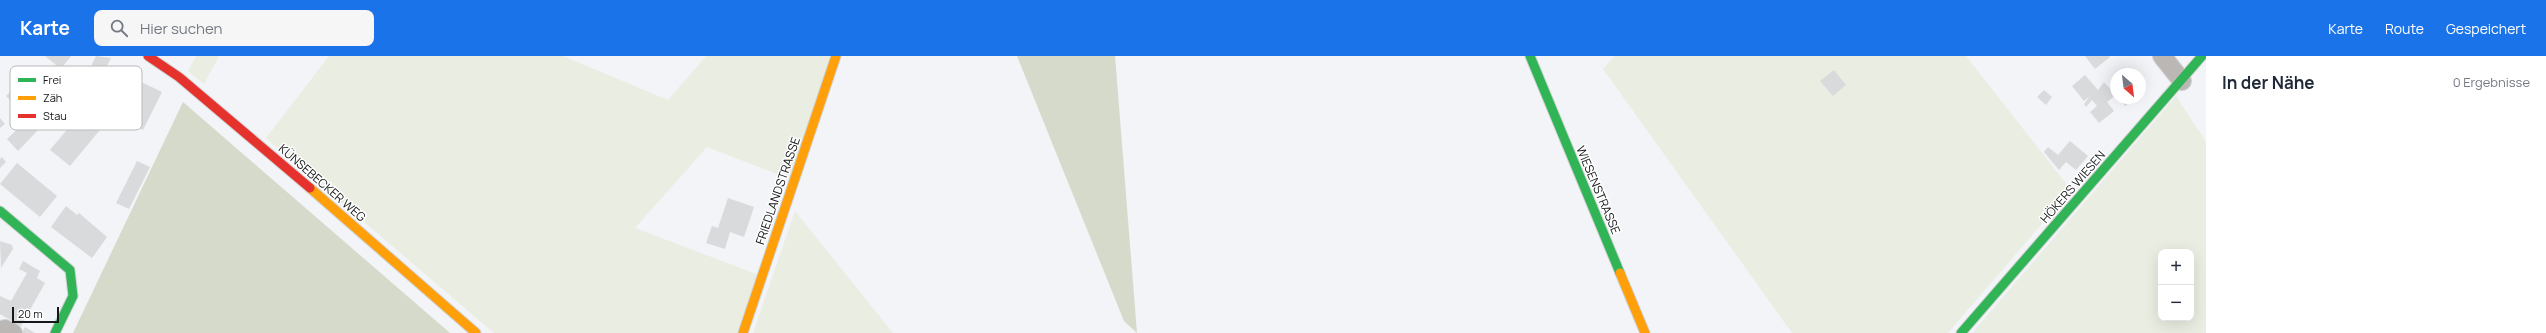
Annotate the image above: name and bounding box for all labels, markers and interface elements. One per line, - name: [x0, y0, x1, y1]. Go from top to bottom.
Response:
- search box: [94, 10, 374, 46]
- text: Karte: [20, 15, 70, 41]
- icon: search: [108, 17, 130, 39]
- text: Hier suchen: [140, 18, 222, 39]
- text: Karte: [2328, 19, 2363, 38]
- text: Route: [2385, 19, 2424, 38]
- text: Gespeichert: [2446, 19, 2526, 38]
- legend: [10, 66, 142, 130]
- north arrow: [2110, 68, 2146, 104]
- text: In der Nähe: [2222, 71, 2315, 94]
- text: Frei: [43, 72, 61, 87]
- text: 0 Ergebnisse: [2453, 73, 2530, 91]
- text: Zäh: [43, 90, 62, 105]
- text: Stau: [43, 108, 67, 123]
- street label: FRIEDLANDSTRASSE: [751, 135, 804, 247]
- street label: KÜNSEBECKER WEG: [275, 140, 370, 226]
- street label: WIESENSTRASSE: [1572, 143, 1625, 237]
- street label: HÖKERS WIESEN: [2036, 147, 2109, 227]
- map controls: [2158, 249, 2194, 321]
- button: +: [2158, 249, 2194, 285]
- button: −: [2158, 285, 2194, 321]
- scale bar: [12, 305, 59, 324]
- text: 20 m: [18, 306, 43, 321]

